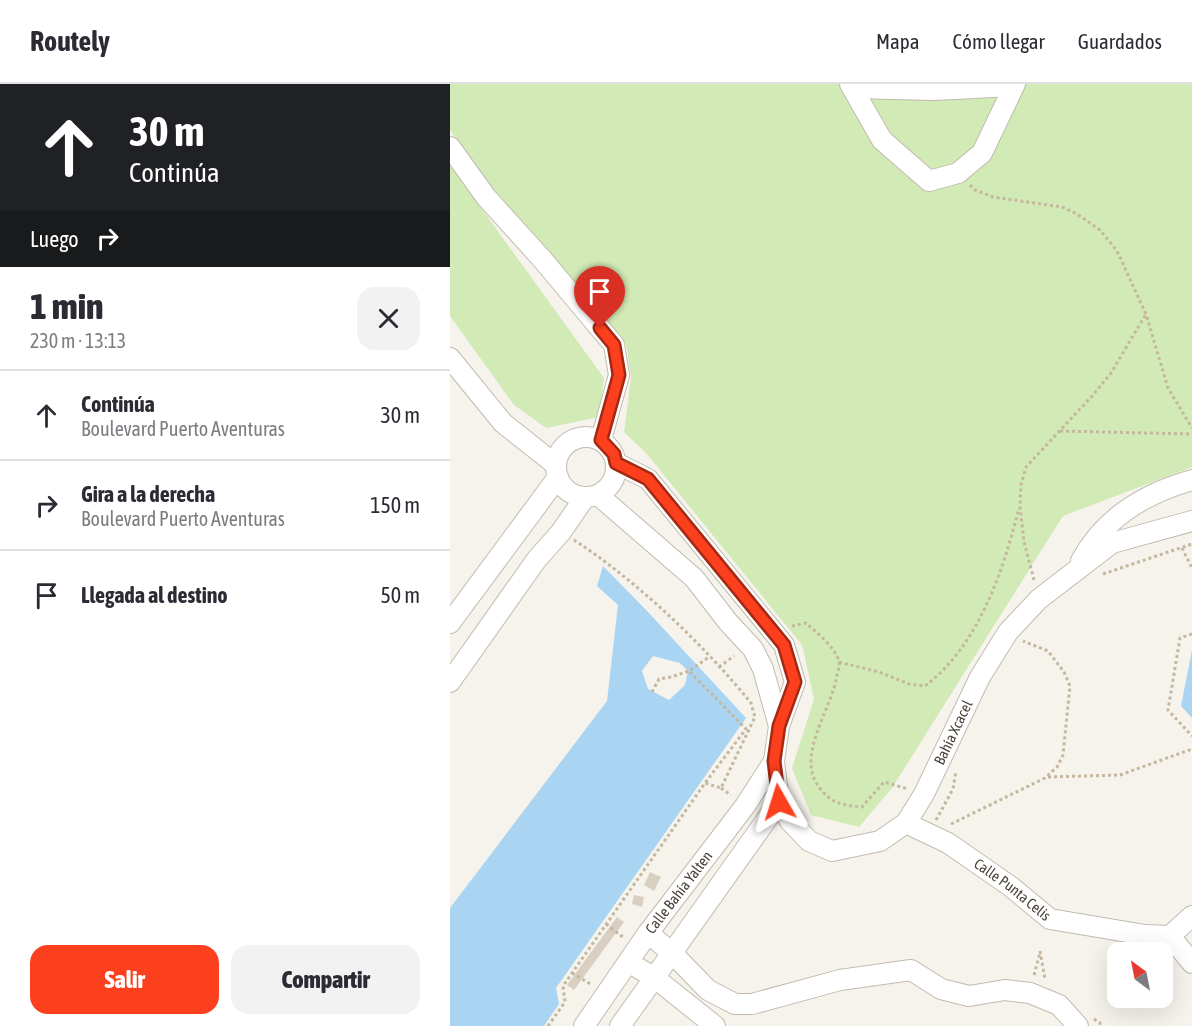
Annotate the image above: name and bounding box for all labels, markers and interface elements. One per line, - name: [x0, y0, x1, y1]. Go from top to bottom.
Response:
- text: Routely: [30, 25, 110, 57]
- text: Mapa: [876, 29, 920, 53]
- text: Cómo llegar: [953, 29, 1045, 53]
- text: Guardados: [1078, 29, 1162, 53]
- text: 30 m: [129, 107, 204, 155]
- icon: ahead: [30, 108, 108, 186]
- text: Continúa: [129, 157, 220, 188]
- icon: right: [91, 222, 124, 255]
- text: Luego: [30, 226, 79, 252]
- pin: [574, 266, 625, 328]
- icon: arrive: [583, 275, 616, 308]
- text: 1 min: [30, 285, 104, 327]
- button: close: [357, 287, 420, 350]
- text: 230 m · 13:13: [30, 329, 126, 352]
- text: Continúa: [81, 391, 155, 417]
- icon: ahead: [30, 399, 63, 432]
- text: 30 m: [380, 402, 420, 428]
- text: Boulevard Puerto Aventuras: [81, 417, 285, 440]
- text: Gira a la derecha: [81, 481, 215, 507]
- icon: right: [30, 489, 63, 522]
- text: 150 m: [370, 492, 420, 518]
- text: Boulevard Puerto Aventuras: [81, 507, 285, 530]
- icon: arrive: [30, 579, 63, 612]
- text: Llegada al destino: [81, 582, 228, 608]
- text: 50 m: [380, 582, 420, 608]
- street label: Bahía Xcacel: [930, 697, 976, 767]
- position arrow: [747, 770, 811, 834]
- street label: Calle Bahía Yalten: [642, 847, 716, 937]
- street label: Calle Punta Celis: [971, 855, 1054, 924]
- north arrow: [1107, 942, 1173, 1008]
- map controls: [1107, 942, 1173, 1008]
- button: Salir: [30, 945, 219, 1014]
- button: Compartir: [231, 945, 420, 1014]

